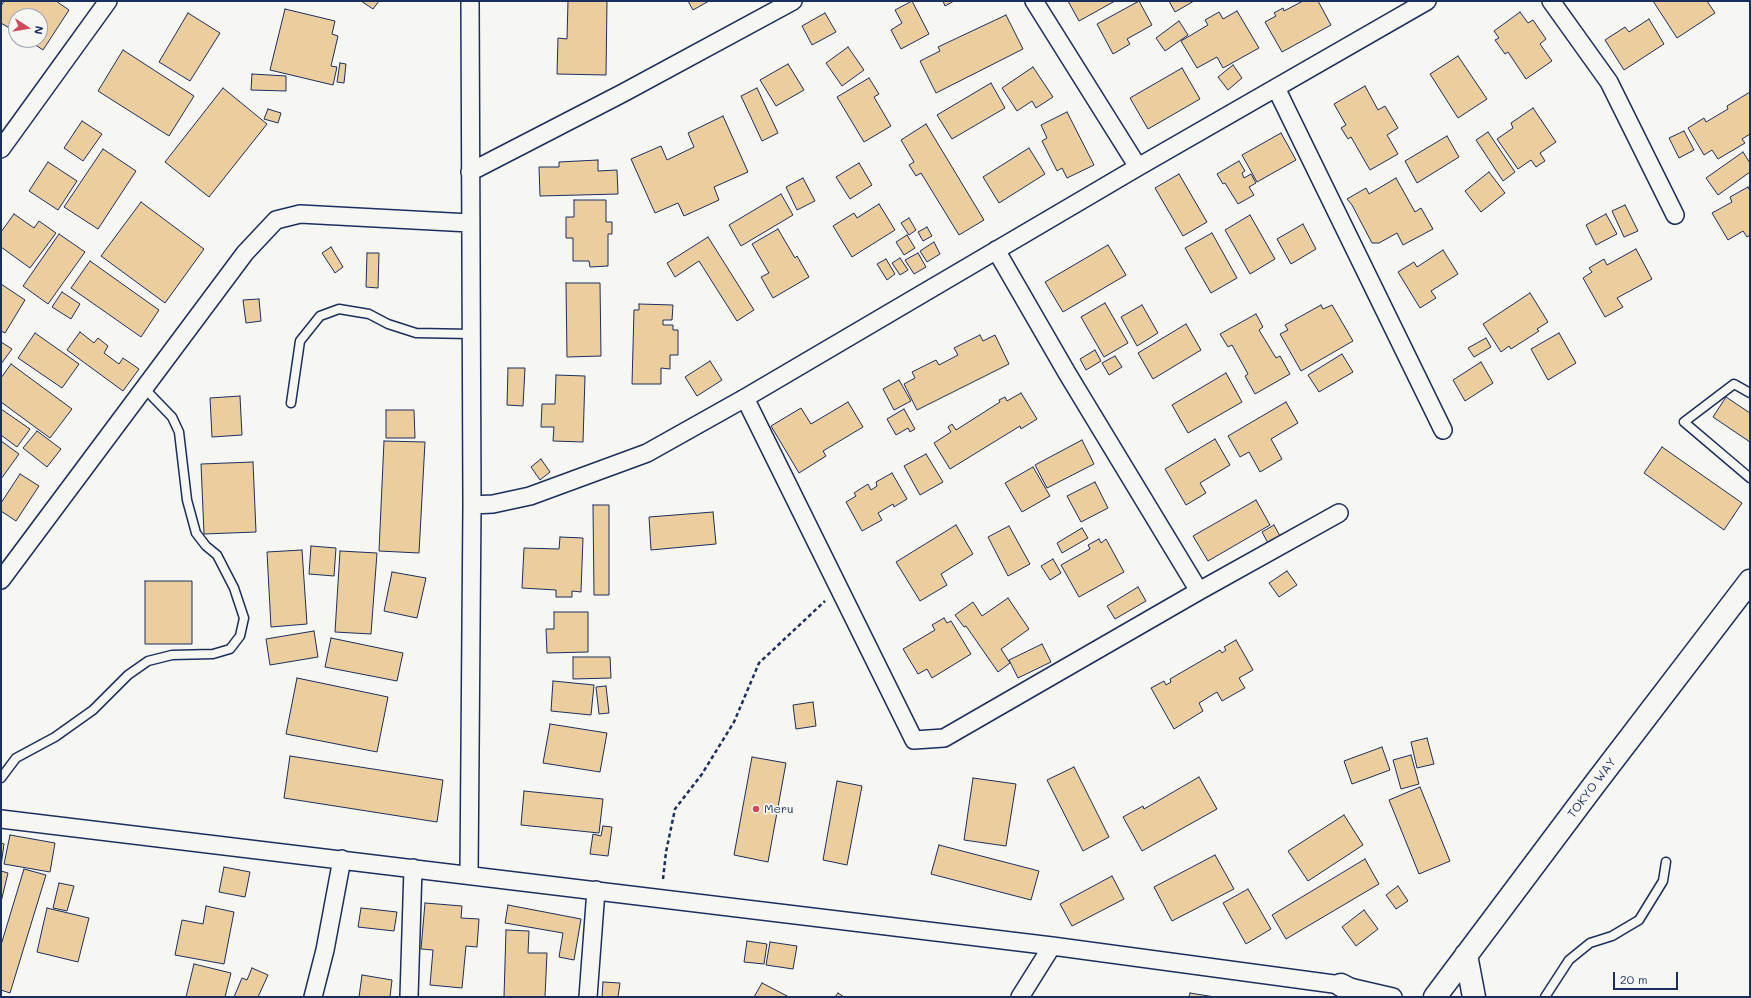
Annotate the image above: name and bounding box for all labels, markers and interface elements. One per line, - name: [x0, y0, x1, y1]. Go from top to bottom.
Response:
- north arrow: [8, 8, 48, 48]
- text: N: [31, 25, 47, 36]
- street label: TOKYO WAY: [1565, 755, 1619, 821]
- place label: Meru: [764, 802, 794, 816]
- marker: Meru: [751, 804, 761, 814]
- scale bar: [1615, 964, 1680, 990]
- text: 20 m: [1620, 971, 1648, 987]

